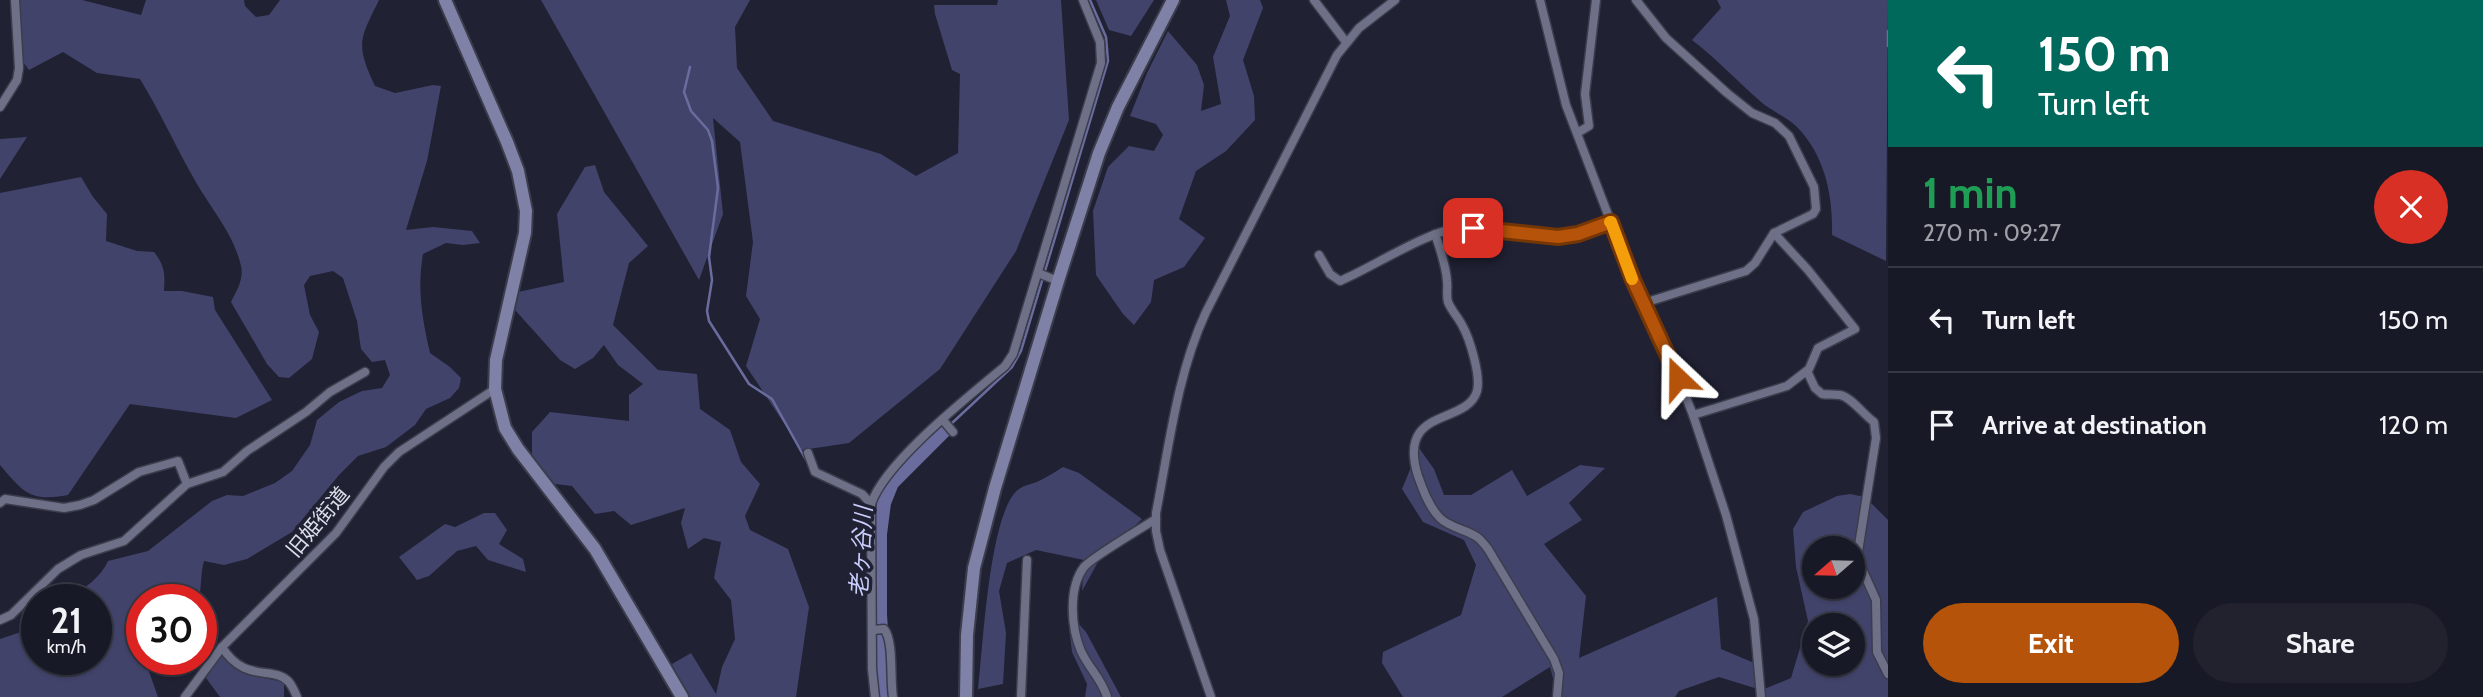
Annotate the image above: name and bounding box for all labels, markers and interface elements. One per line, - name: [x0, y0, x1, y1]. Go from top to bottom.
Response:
- text: 150 m: [2038, 24, 2171, 83]
- icon: left: [1923, 28, 2014, 119]
- text: Turn left: [2038, 84, 2149, 123]
- text: 1 min: [1923, 167, 2018, 219]
- button: close: [2374, 170, 2448, 244]
- pin: [1443, 198, 1503, 258]
- icon: arrive: [1454, 209, 1492, 247]
- text: 270 m · 09:27: [1923, 219, 2061, 247]
- icon: left: [1923, 301, 1961, 339]
- text: Turn left: [1982, 304, 2075, 336]
- text: 150 m: [2379, 304, 2448, 336]
- position arrow: [1641, 341, 1715, 415]
- icon: arrive: [1923, 406, 1961, 444]
- text: Arrive at destination: [1982, 409, 2207, 441]
- text: 120 m: [2379, 409, 2448, 441]
- street label: 旧姫街道: [281, 481, 354, 562]
- water label: 老ヶ谷川: [845, 502, 878, 599]
- north arrow: [1802, 536, 1866, 598]
- map controls: [1802, 536, 1865, 676]
- speed limit sign: 30: [126, 584, 217, 675]
- text: 21: [51, 599, 82, 642]
- button: Exit: [1923, 603, 2179, 683]
- button: Share: [2193, 603, 2448, 683]
- button: layers: [1802, 613, 1865, 676]
- text: km/h: [47, 636, 86, 658]

